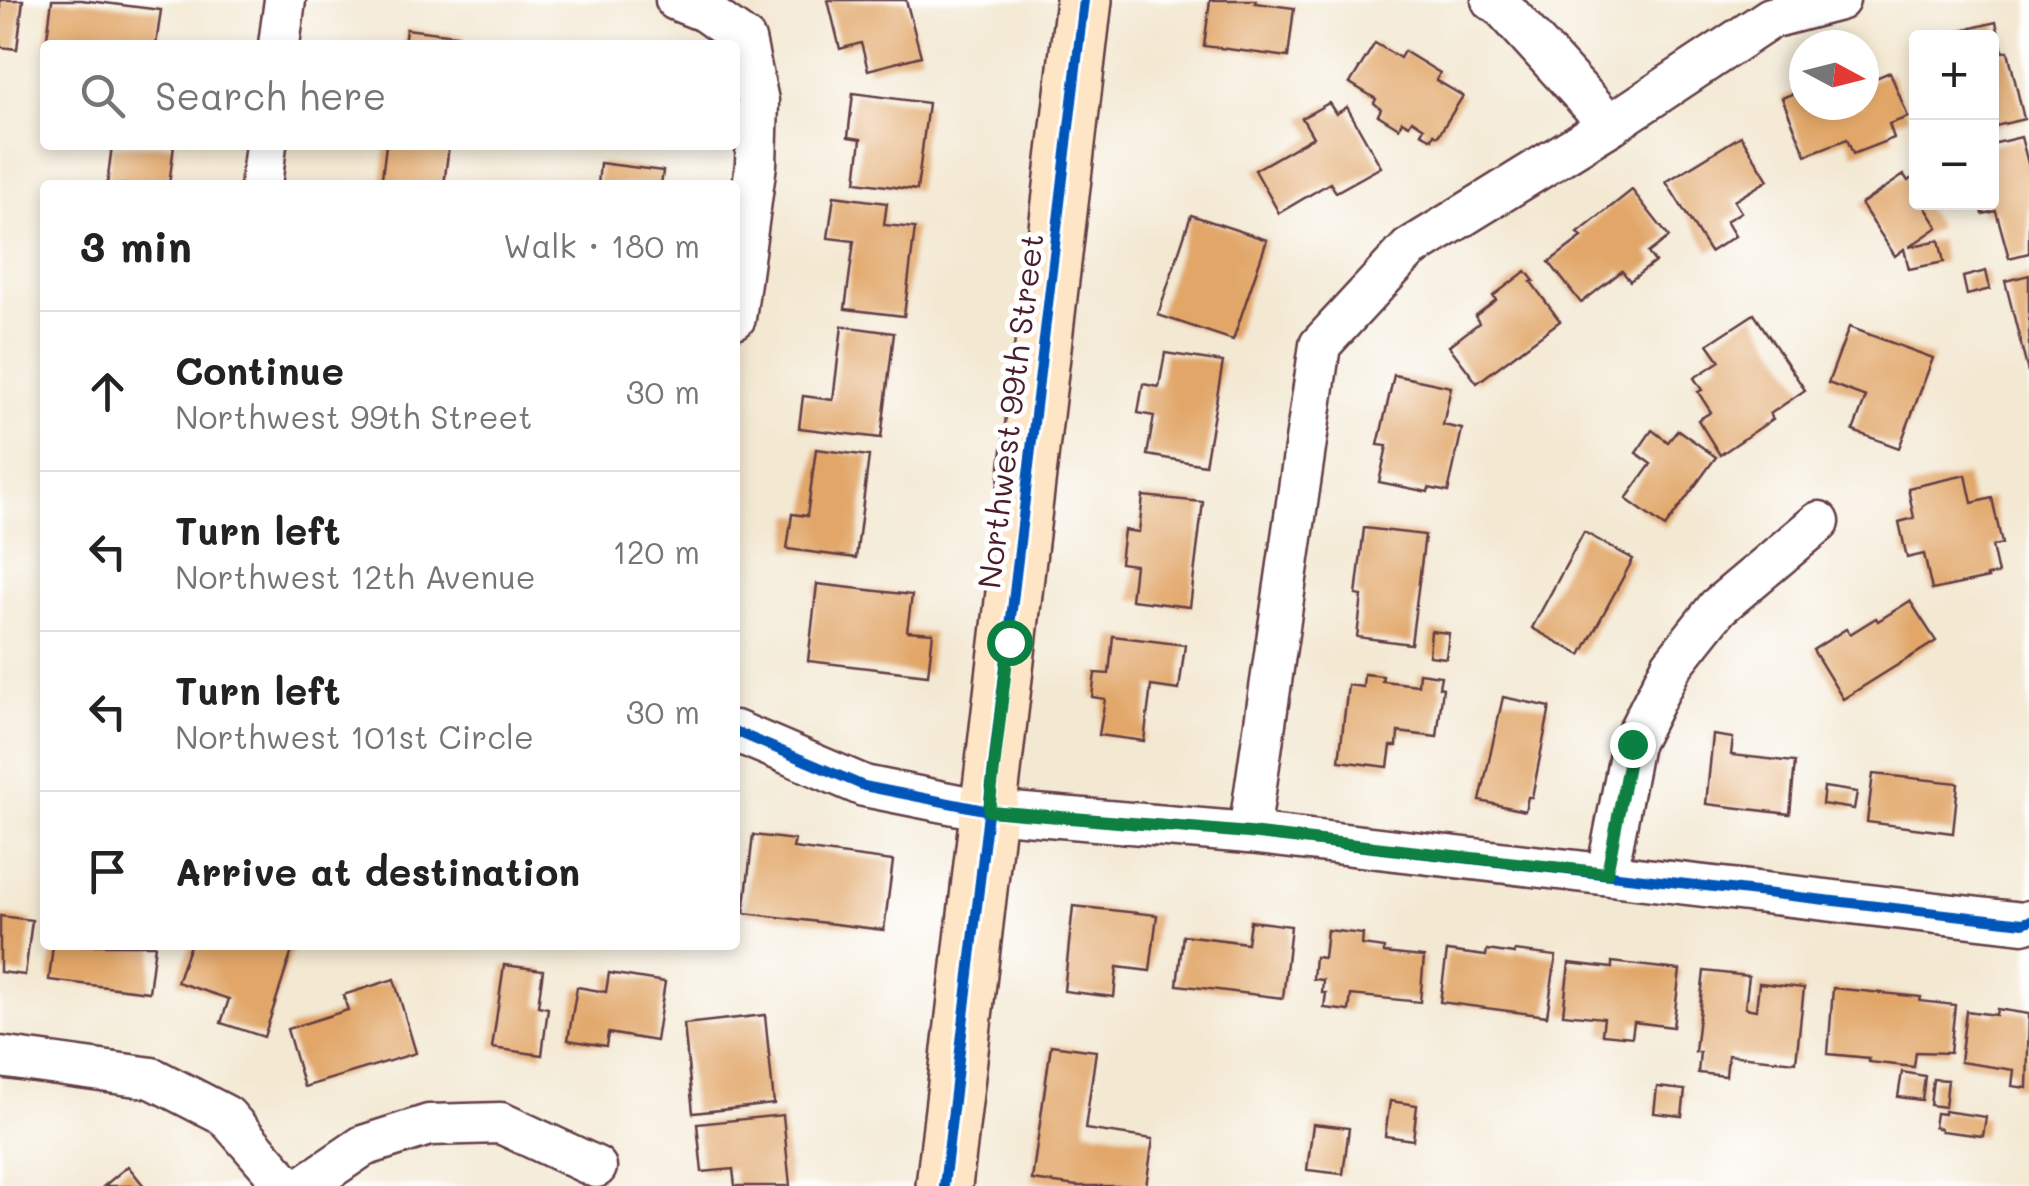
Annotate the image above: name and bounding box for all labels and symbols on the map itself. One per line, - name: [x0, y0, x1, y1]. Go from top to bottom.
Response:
- north arrow: [1789, 30, 1879, 120]
- street label: Northwest 99th Street: [966, 231, 1052, 591]
- route start: [987, 620, 1033, 666]
- route end: [1610, 722, 1656, 768]

